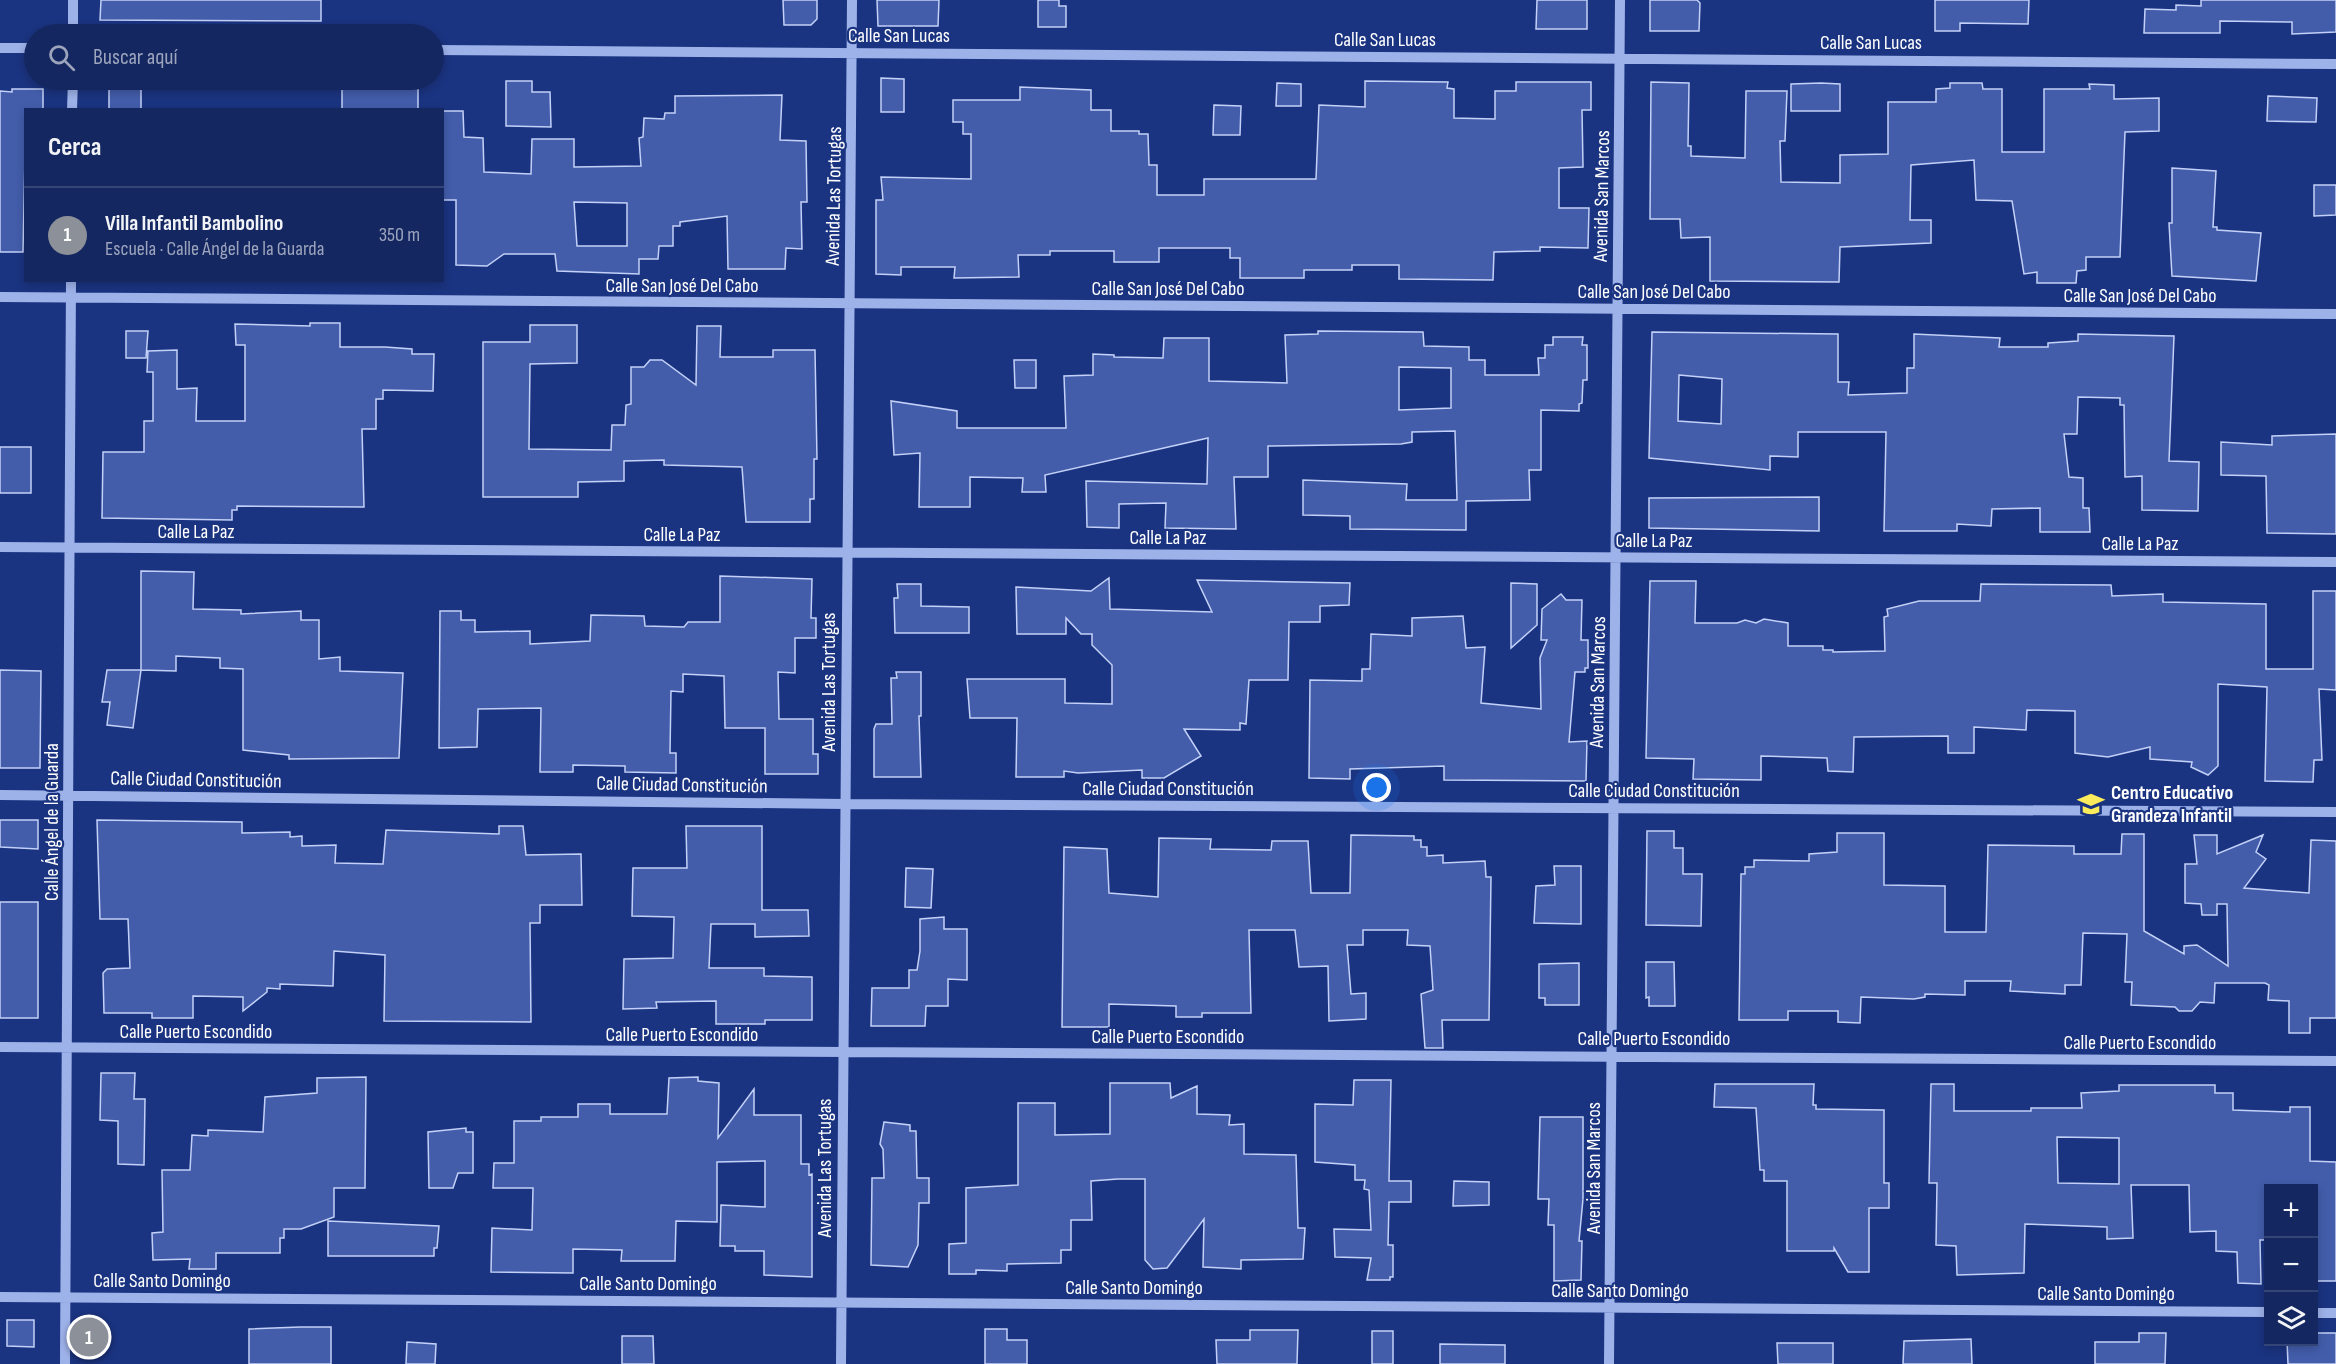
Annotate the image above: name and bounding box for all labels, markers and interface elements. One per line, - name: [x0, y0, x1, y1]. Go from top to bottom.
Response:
- search box: [24, 24, 444, 90]
- street label: Calle San Lucas: [848, 24, 950, 48]
- street label: Calle San Lucas: [1334, 28, 1436, 52]
- street label: Calle San Lucas: [1820, 31, 1922, 55]
- icon: search: [45, 41, 78, 74]
- text: Buscar aquí: [93, 44, 178, 71]
- street label: Avenida Las Tortugas: [821, 126, 847, 267]
- street label: Avenida San Marcos: [1589, 130, 1615, 263]
- text: Cerca: [48, 132, 101, 163]
- text: Villa Infantil Bambolino: [105, 210, 283, 237]
- text: 1: [64, 223, 71, 247]
- text: 350 m: [379, 223, 420, 247]
- text: Escuela · Calle Ángel de la Guarda: [105, 237, 324, 261]
- street label: Calle San José Del Cabo: [606, 274, 758, 298]
- street label: Calle San José Del Cabo: [1092, 277, 1244, 301]
- street label: Calle San José Del Cabo: [1578, 280, 1730, 304]
- street label: Calle San José Del Cabo: [2064, 284, 2216, 308]
- street label: Calle La Paz: [157, 520, 235, 544]
- street label: Calle La Paz: [643, 523, 721, 547]
- street label: Calle La Paz: [1129, 526, 1207, 550]
- street label: Calle La Paz: [1615, 529, 1693, 553]
- street label: Calle La Paz: [2101, 532, 2179, 556]
- street label: Avenida Las Tortugas: [817, 612, 841, 753]
- street label: Avenida San Marcos: [1585, 616, 1611, 749]
- street label: Calle Ángel de la Guarda: [40, 743, 64, 901]
- street label: Calle Ciudad Constitución: [110, 767, 282, 793]
- street label: Calle Ciudad Constitución: [596, 772, 768, 798]
- your location: [1362, 773, 1391, 802]
- street label: Calle Ciudad Constitución: [1082, 777, 1254, 801]
- street label: Calle Ciudad Constitución: [1568, 779, 1740, 803]
- place label: Centro Educativo Grandeza Infantil: [2111, 781, 2233, 828]
- school or university icon: Centro Educativo Grandeza Infantil: [2076, 789, 2106, 819]
- street label: Calle Puerto Escondido: [120, 1020, 272, 1044]
- street label: Calle Puerto Escondido: [606, 1023, 758, 1047]
- street label: Calle Puerto Escondido: [1092, 1025, 1244, 1049]
- street label: Calle Puerto Escondido: [1578, 1027, 1730, 1051]
- street label: Calle Puerto Escondido: [2064, 1031, 2216, 1055]
- street label: Avenida Las Tortugas: [813, 1098, 837, 1239]
- street label: Avenida San Marcos: [1582, 1102, 1606, 1235]
- map controls: [2264, 1184, 2318, 1346]
- button: +: [2264, 1184, 2318, 1238]
- button: −: [2264, 1238, 2318, 1292]
- street label: Calle Santo Domingo: [93, 1269, 231, 1293]
- street label: Calle Santo Domingo: [579, 1272, 717, 1296]
- street label: Calle Santo Domingo: [1065, 1276, 1203, 1300]
- street label: Calle Santo Domingo: [1551, 1279, 1689, 1303]
- street label: Calle Santo Domingo: [2037, 1282, 2175, 1306]
- button: layers: [2264, 1292, 2318, 1346]
- pin: 1: [70, 1314, 109, 1360]

